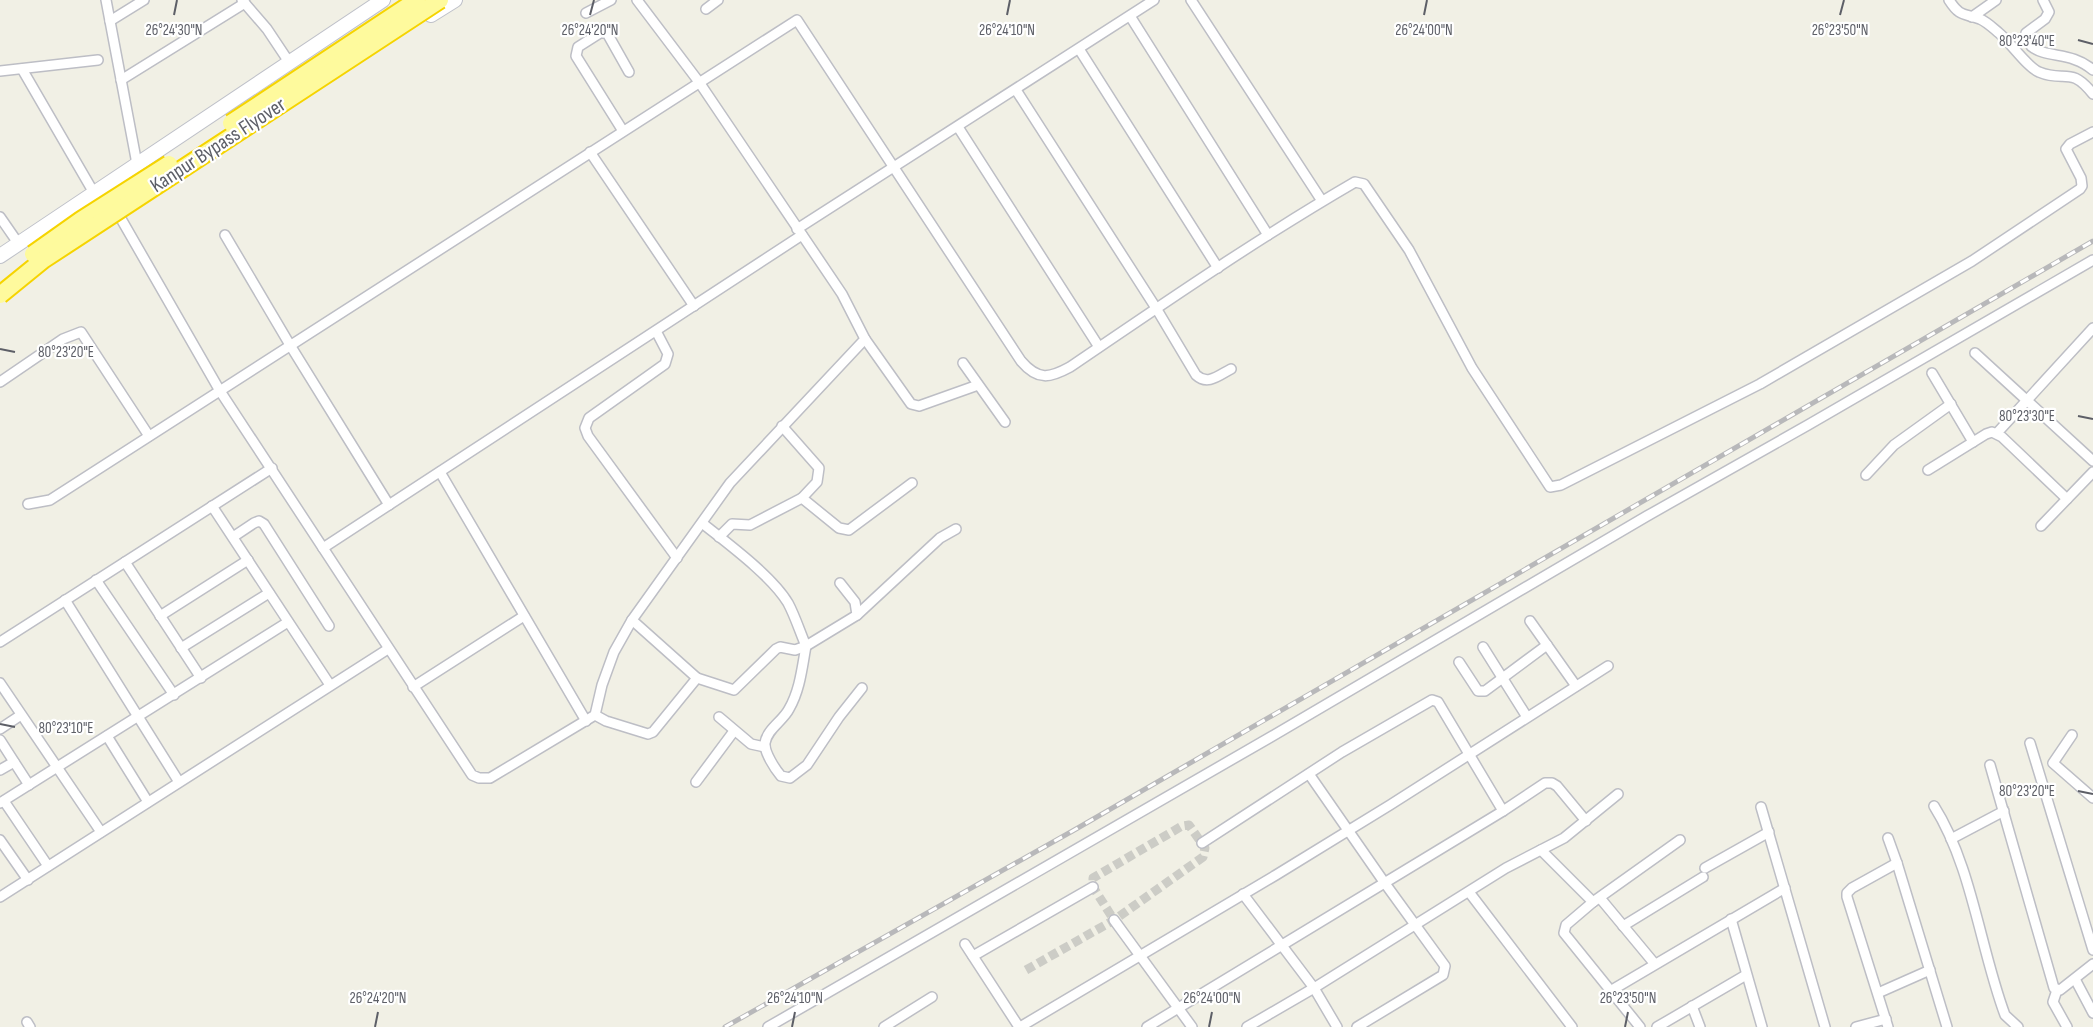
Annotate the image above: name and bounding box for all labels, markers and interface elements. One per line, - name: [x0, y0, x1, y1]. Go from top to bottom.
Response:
- text: 26°24'30"N: [146, 21, 202, 40]
- text: 26°24'20"N: [562, 21, 618, 40]
- text: 26°24'10"N: [979, 21, 1035, 40]
- text: 26°24'00"N: [1395, 21, 1453, 40]
- text: 26°23'50"N: [1812, 21, 1868, 40]
- text: 80°23'40"E: [1999, 32, 2055, 51]
- street label: Kanpur Bypass Flyover: [146, 92, 290, 198]
- text: 80°23'20"E: [38, 343, 94, 362]
- text: 80°23'30"E: [1999, 407, 2055, 426]
- text: 80°23'10"E: [39, 719, 93, 738]
- text: 80°23'20"E: [1999, 782, 2055, 801]
- text: 26°24'20"N: [350, 989, 406, 1008]
- text: 26°24'10"N: [767, 989, 823, 1008]
- text: 26°24'00"N: [1183, 989, 1241, 1008]
- text: 26°23'50"N: [1600, 989, 1656, 1008]

